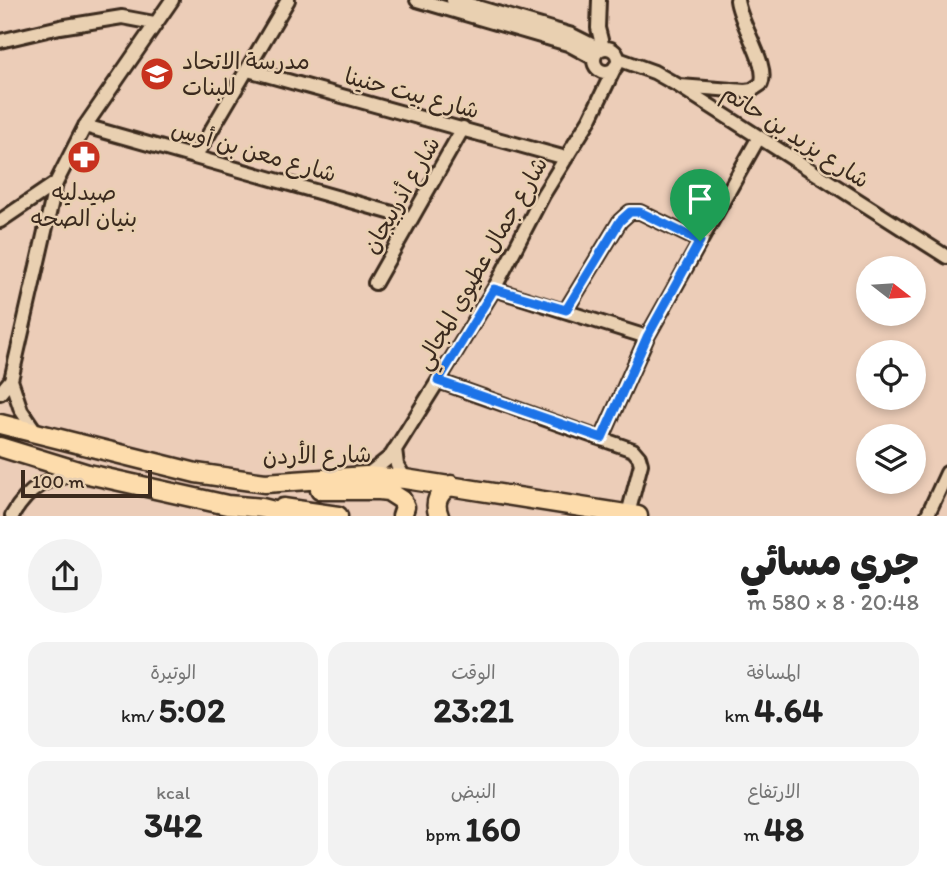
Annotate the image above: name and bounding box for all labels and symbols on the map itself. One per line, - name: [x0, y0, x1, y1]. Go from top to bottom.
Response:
- place label: مدرسة الاتحاد للبنات: [182, 47, 310, 101]
- school or university icon: مدرسة الاتحاد للبنات: [138, 55, 176, 93]
- street label: شارع بيت حنينا: [341, 62, 482, 126]
- street label: شارع يزيد بن حاتم: [715, 78, 875, 197]
- street label: شارع معن بن أوس: [168, 114, 340, 190]
- street label: شارع أذربيجان: [356, 131, 448, 260]
- pharmacy icon: صيدليه بنيان الصحه: [65, 138, 103, 176]
- street label: شارع جمال عطيوي المجالي: [409, 152, 559, 378]
- pin: [670, 169, 730, 241]
- place label: صيدليه بنيان الصحه: [31, 178, 137, 232]
- north arrow: [856, 256, 926, 326]
- street label: شارع الأردن: [262, 438, 372, 472]
- scale bar: [21, 467, 152, 499]

